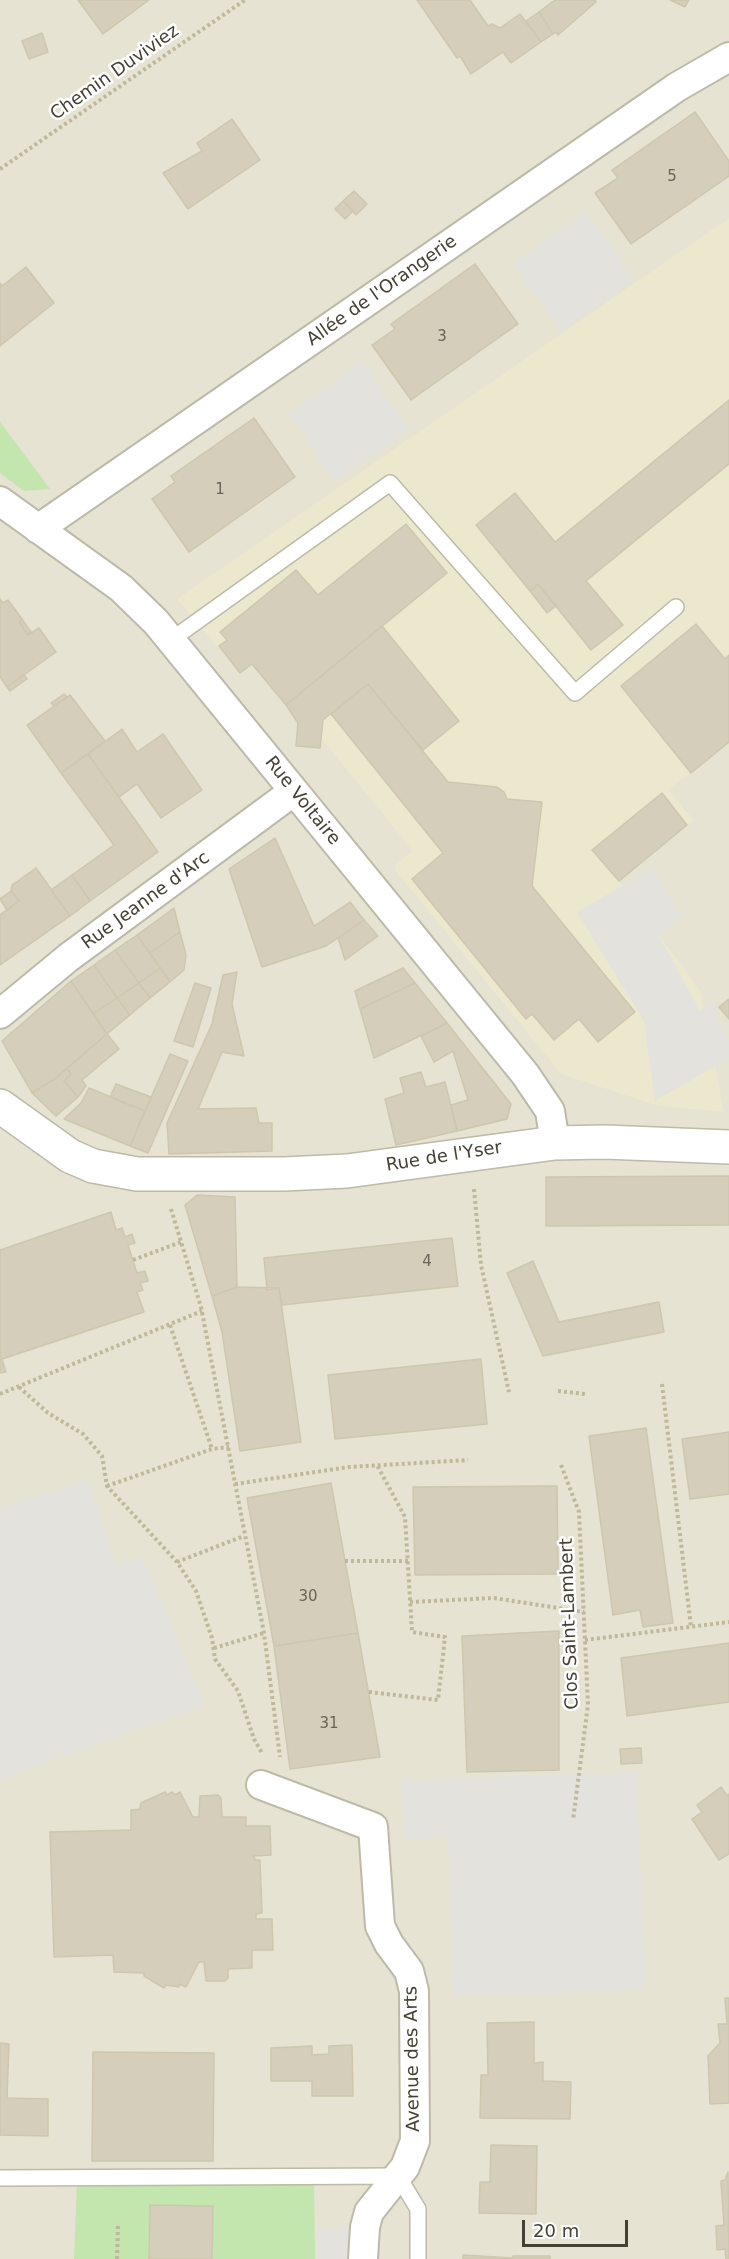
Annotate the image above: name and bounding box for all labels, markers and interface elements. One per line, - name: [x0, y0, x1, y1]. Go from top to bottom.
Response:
- street label: Chemin Duviviez: [47, 21, 183, 125]
- house number: 5: [667, 168, 677, 186]
- street label: Allée de l'Orangerie: [303, 231, 461, 351]
- house number: 3: [437, 328, 447, 346]
- house number: 1: [215, 481, 225, 499]
- street label: Rue Voltaire: [260, 752, 344, 850]
- street label: Rue Jeanne d'Arc: [78, 847, 214, 955]
- street label: Rue de l'Yser: [385, 1137, 503, 1177]
- house number: 4: [422, 1253, 432, 1271]
- street label: Clos Saint-Lambert: [556, 1538, 584, 1710]
- house number: 30: [298, 1588, 318, 1606]
- house number: 31: [319, 1715, 339, 1733]
- street label: Avenue des Arts: [401, 1986, 425, 2132]
- scale bar: [525, 2208, 632, 2246]
- text: 20 m: [533, 2220, 579, 2241]

